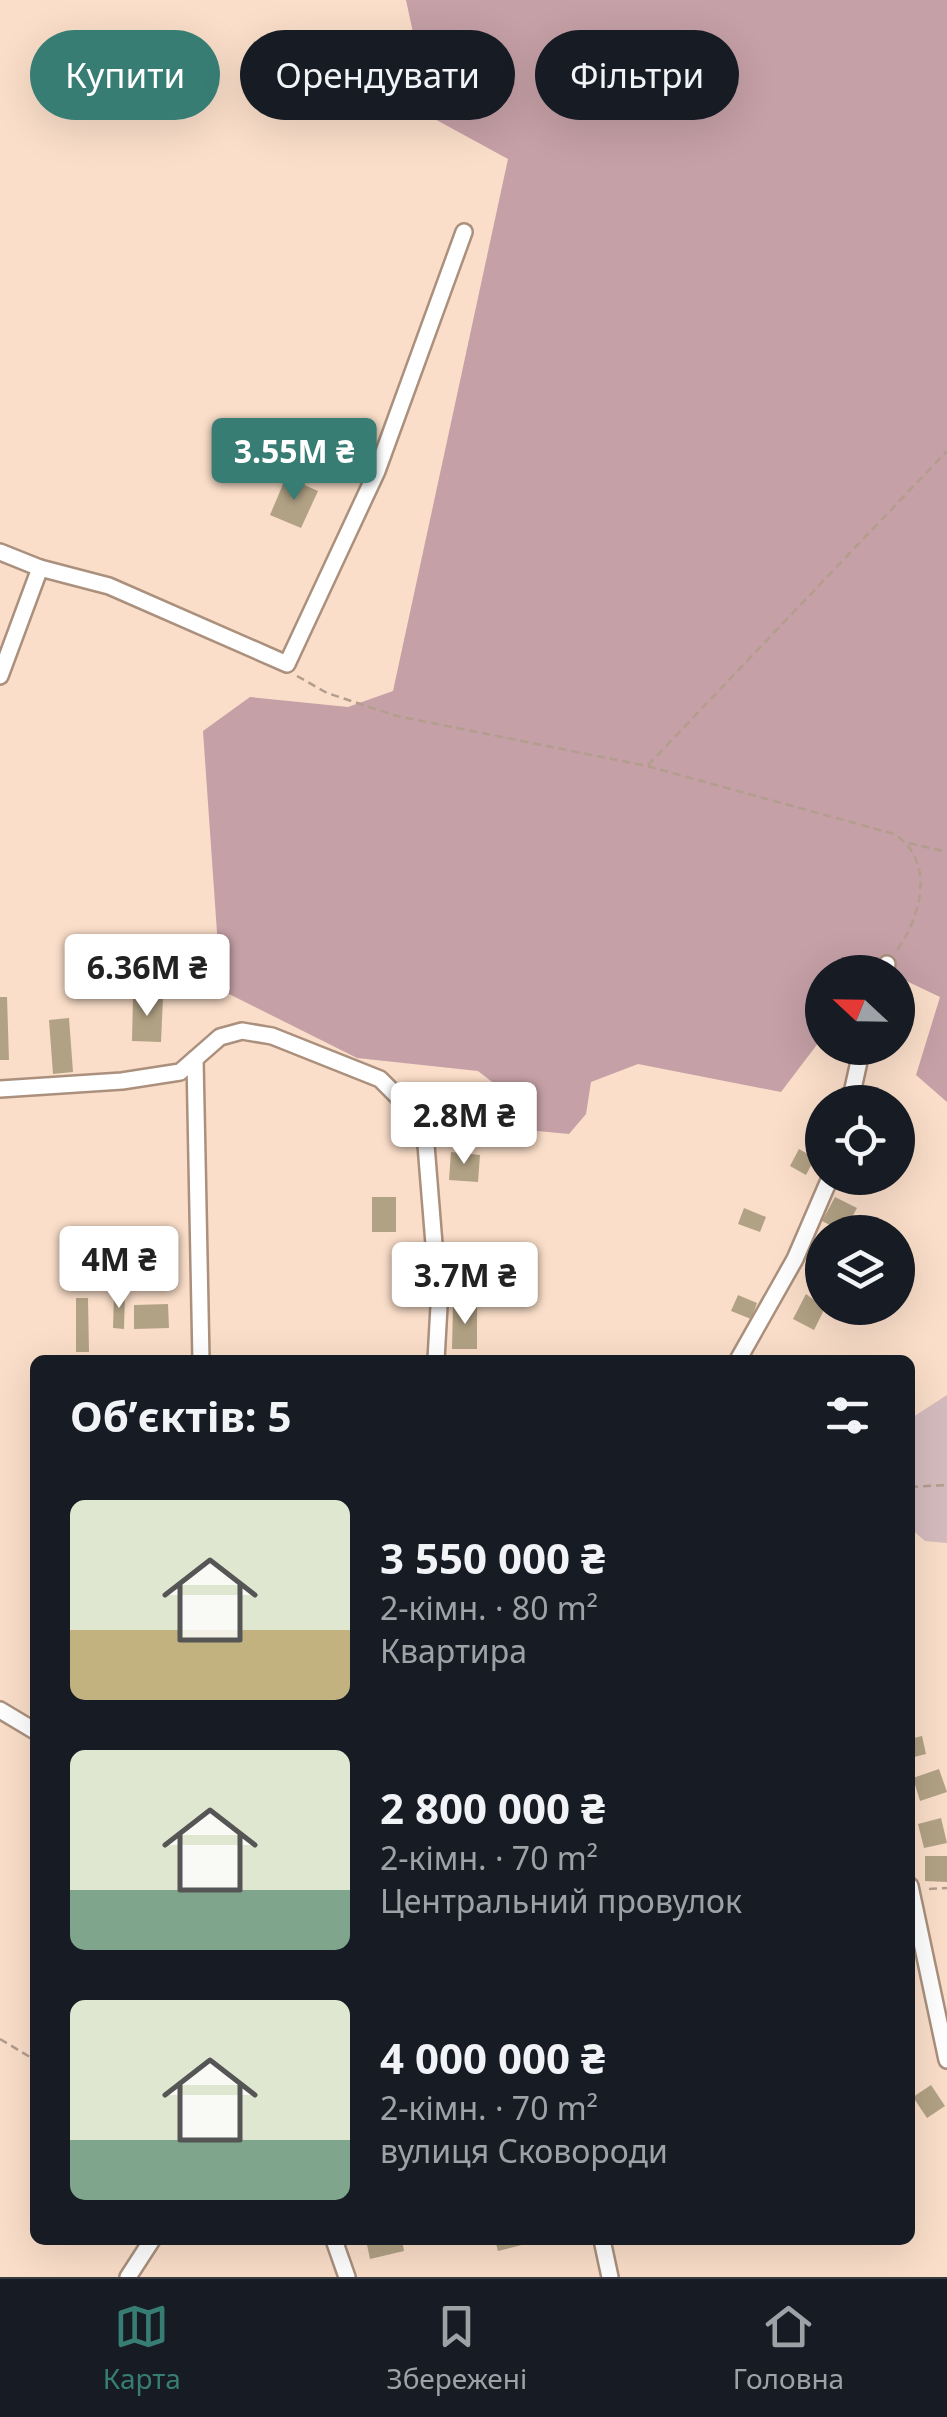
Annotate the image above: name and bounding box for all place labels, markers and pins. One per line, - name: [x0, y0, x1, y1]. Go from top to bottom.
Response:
- pin: 3.55M ₴: [202, 418, 386, 503]
- pin: 6.36M ₴: [55, 934, 239, 1019]
- pin: 2.8M ₴: [383, 1082, 545, 1167]
- pin: 4M ₴: [60, 1226, 178, 1311]
- pin: 3.7M ₴: [384, 1242, 546, 1327]

